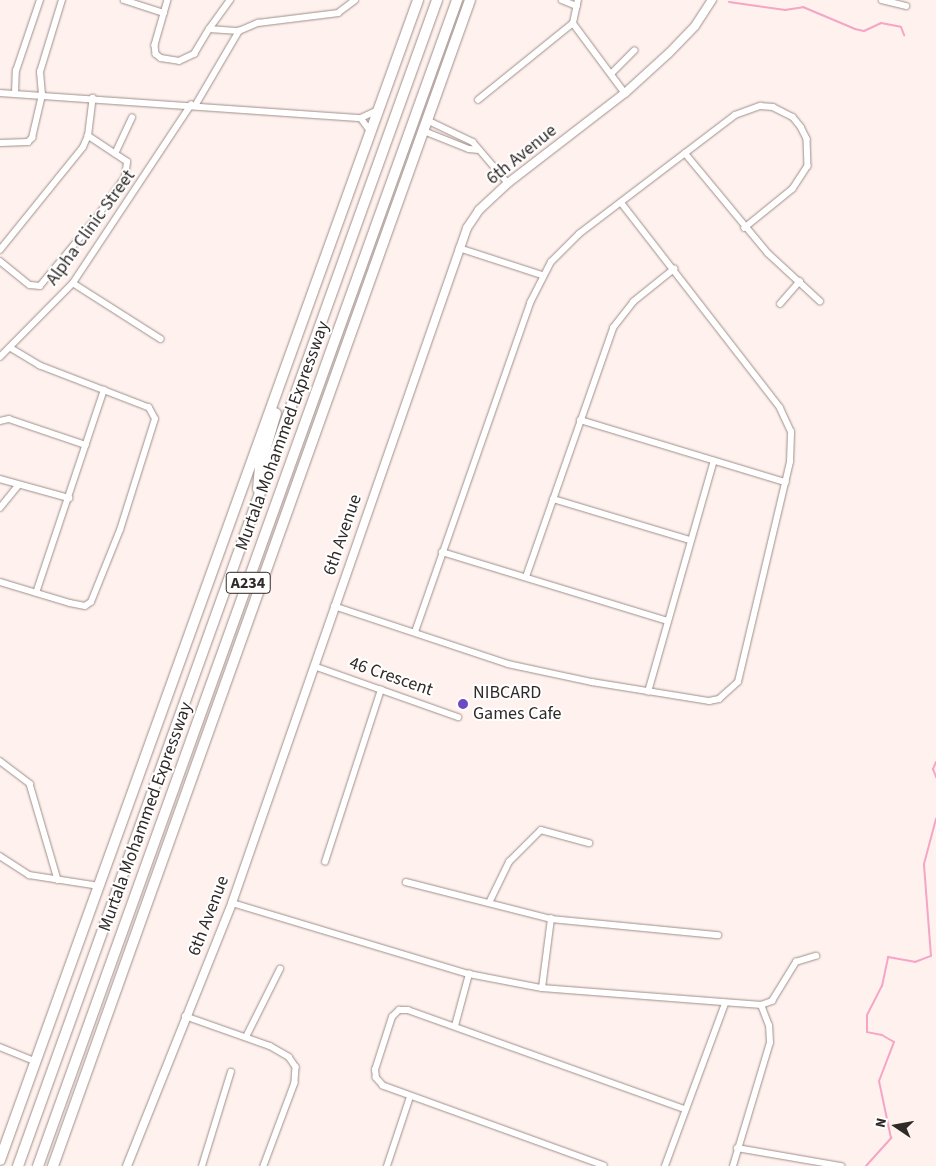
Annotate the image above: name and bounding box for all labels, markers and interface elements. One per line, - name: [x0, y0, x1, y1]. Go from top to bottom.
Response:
- street label: 6th Avenue: [483, 120, 561, 190]
- street label: Alpha Clinic Street: [42, 166, 140, 290]
- street label: Murtala Mohammed Expressway: [231, 318, 335, 554]
- street label: 6th Avenue: [319, 492, 367, 578]
- road number: A234: [226, 570, 270, 596]
- street label: 46 Crescent: [346, 653, 436, 701]
- place label: NIBCARD Games Cafe: [473, 683, 562, 726]
- marker: NIBCARD Games Cafe: [457, 698, 469, 710]
- street label: Murtala Mohammed Expressway: [94, 699, 198, 935]
- street label: 6th Avenue: [184, 873, 234, 959]
- north arrow: [871, 1101, 921, 1151]
- text: N: [871, 1116, 892, 1130]

